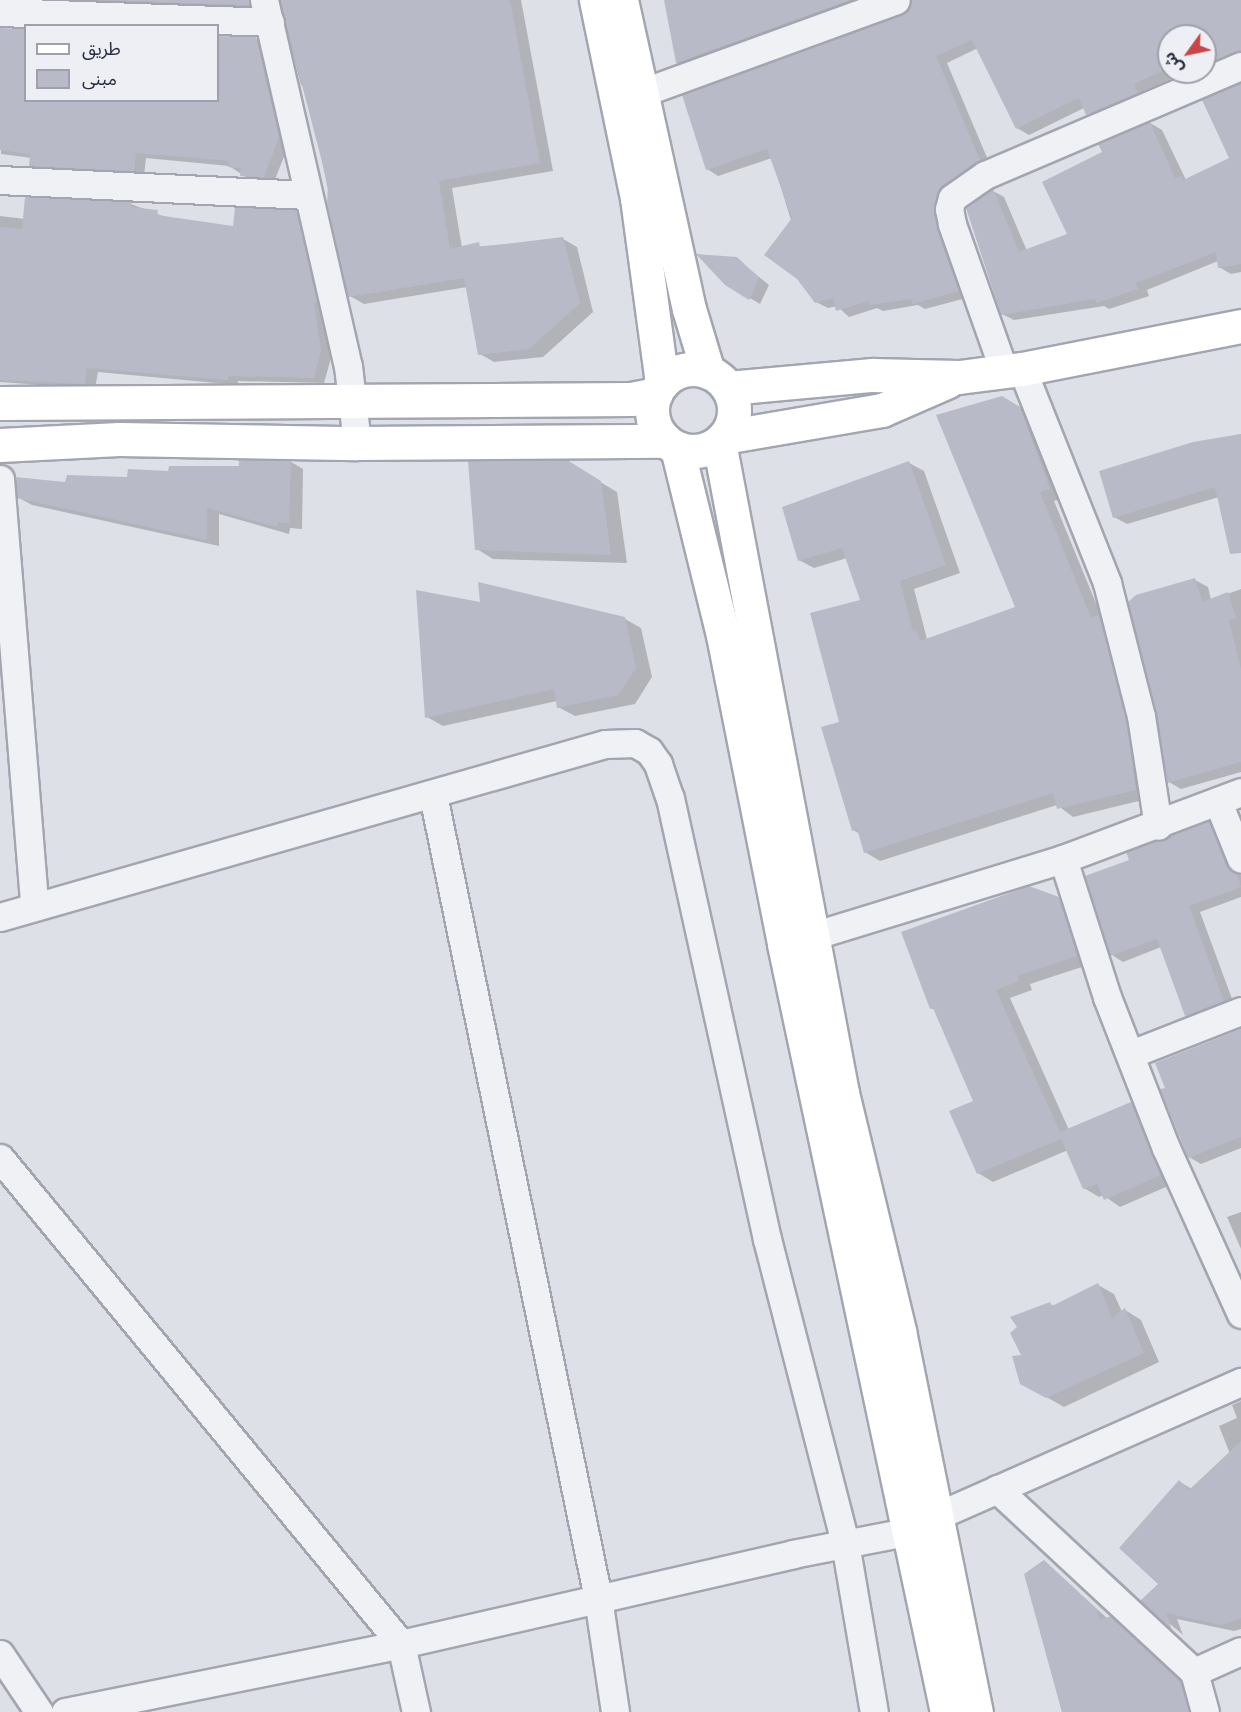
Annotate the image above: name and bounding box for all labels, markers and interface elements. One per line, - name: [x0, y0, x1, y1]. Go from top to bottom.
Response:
- legend: [24, 24, 219, 102]
- north arrow: [1157, 24, 1217, 84]
- text: طريق: [82, 39, 121, 59]
- text: ش: [1160, 49, 1186, 77]
- text: مبنى: [82, 69, 117, 89]

